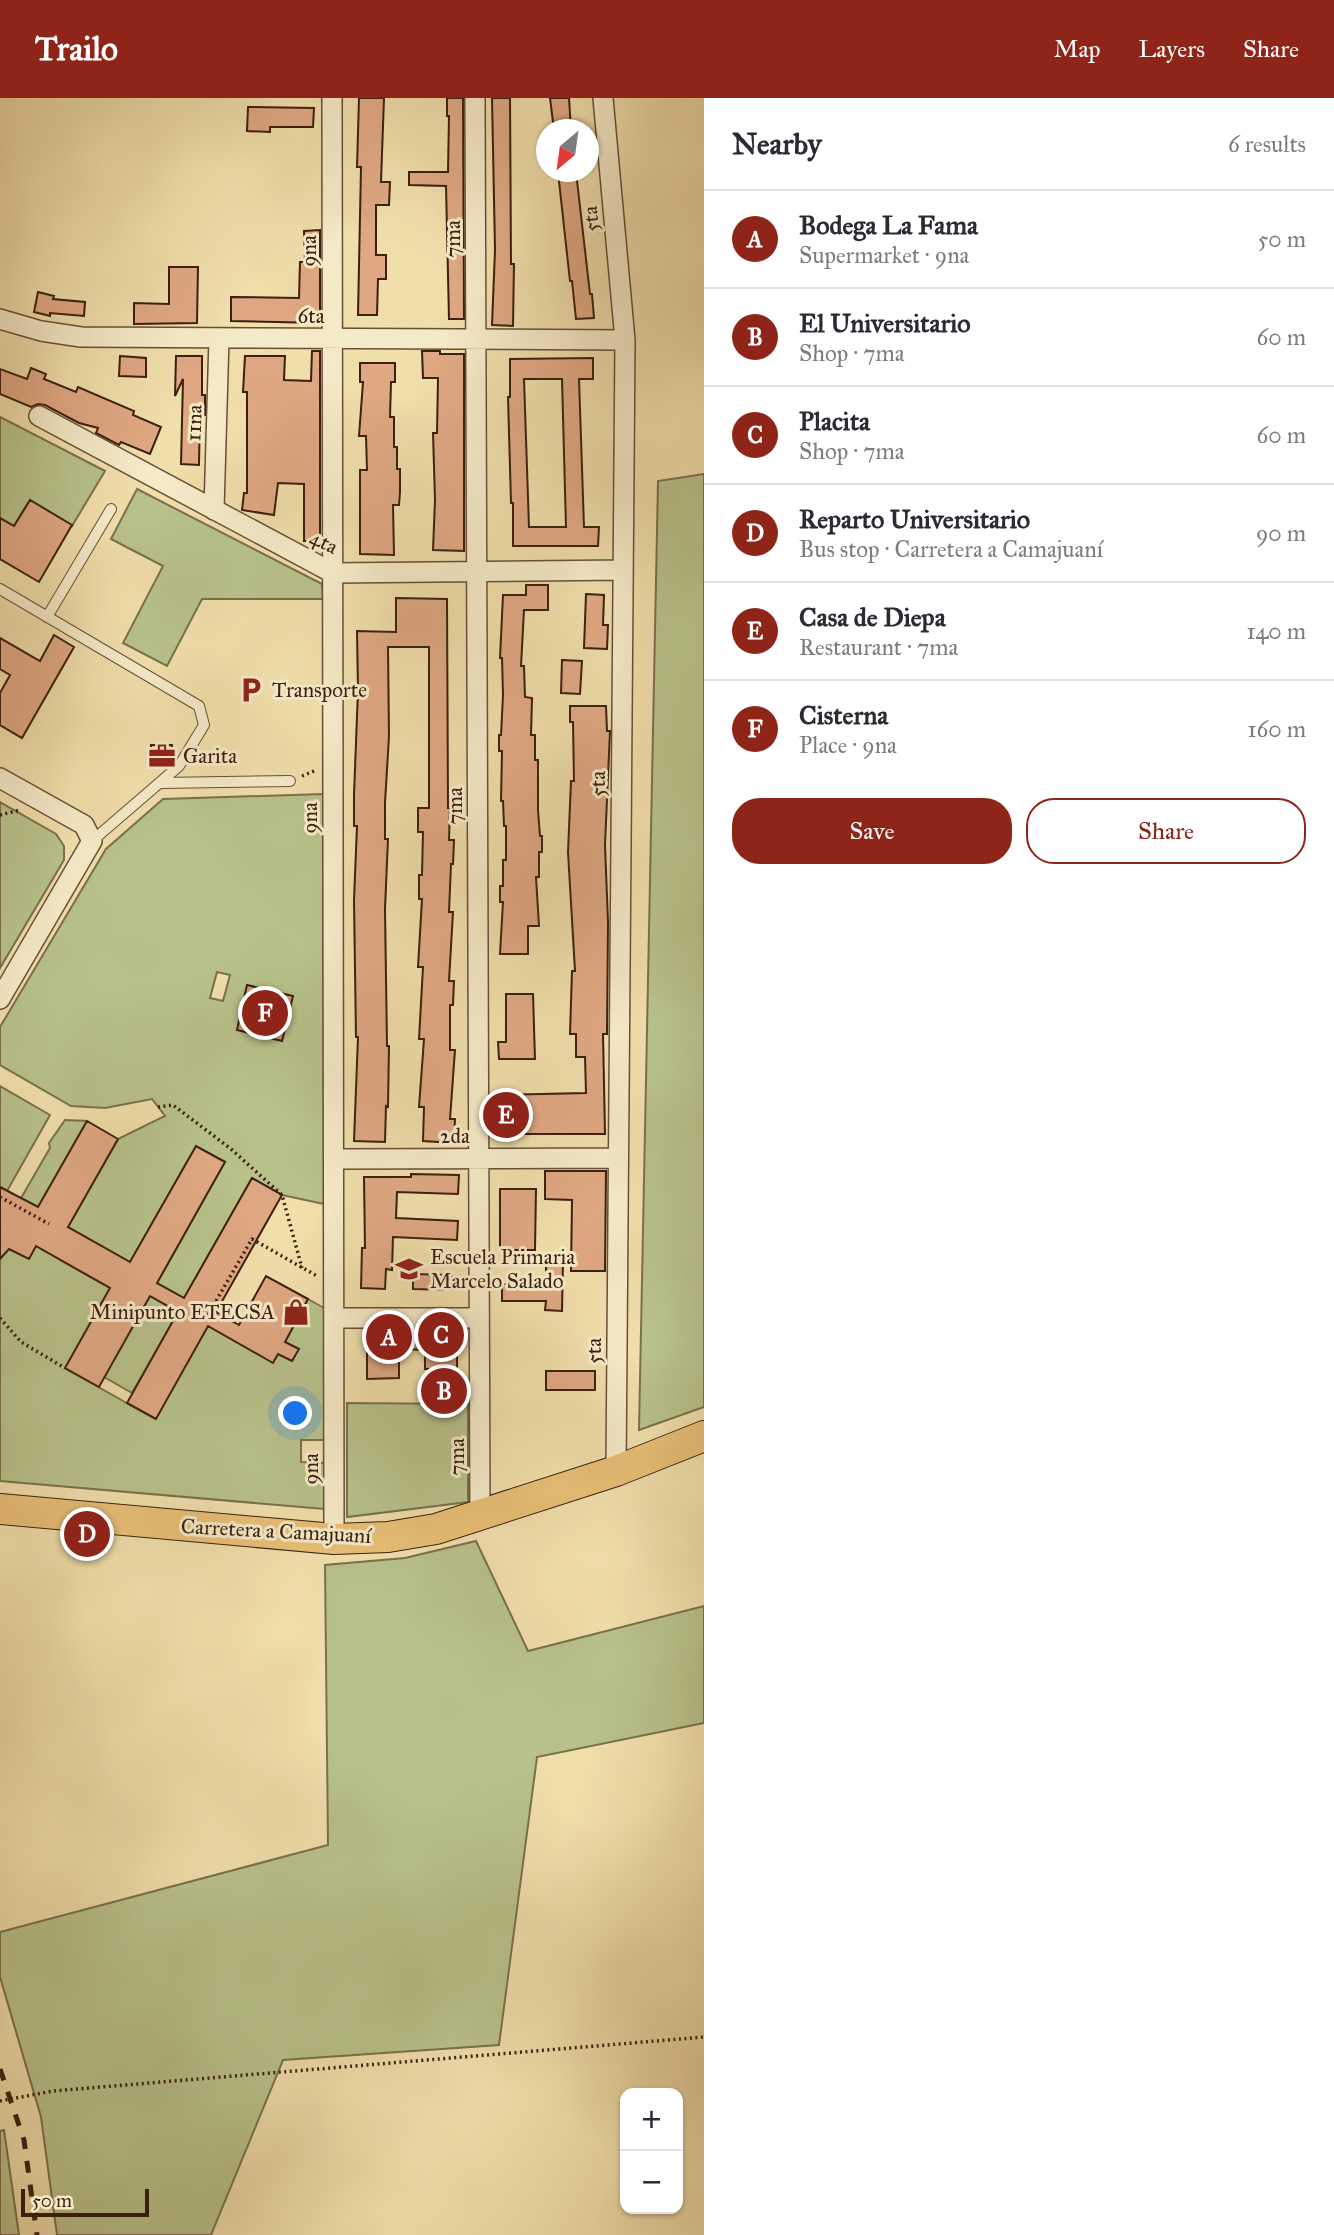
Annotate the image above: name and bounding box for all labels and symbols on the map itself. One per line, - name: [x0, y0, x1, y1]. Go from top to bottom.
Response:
- north arrow: [536, 119, 599, 182]
- street label: 5ta: [577, 205, 605, 233]
- street label: 7ma: [440, 220, 466, 258]
- street label: 9na: [296, 235, 322, 267]
- street label: 6ta: [297, 303, 325, 329]
- street label: 11na: [180, 404, 208, 442]
- street label: 4ta: [306, 524, 342, 560]
- parking icon: Transporte: [236, 675, 266, 705]
- place label: Transporte: [272, 677, 367, 703]
- office icon: Garita: [147, 741, 177, 771]
- place label: Garita: [183, 743, 237, 769]
- street label: 5ta: [585, 771, 611, 797]
- street label: 7ma: [442, 787, 468, 825]
- street label: 9na: [297, 802, 323, 834]
- pin: F: [242, 987, 288, 1039]
- pin: E: [483, 1089, 529, 1141]
- street label: 2da: [440, 1123, 470, 1149]
- place label: Escuela Primaria Marcelo Salado: [430, 1244, 575, 1294]
- school or university icon: Escuela Primaria Marcelo Salado: [394, 1254, 424, 1284]
- shop icon: Minipunto ETECSA: [281, 1297, 311, 1327]
- place label: Minipunto ETECSA: [90, 1299, 275, 1325]
- pin: C: [418, 1309, 464, 1361]
- pin: A: [366, 1311, 412, 1363]
- street label: 5ta: [581, 1338, 607, 1364]
- pin: B: [421, 1365, 467, 1417]
- your location: [278, 1396, 312, 1430]
- street label: 7ma: [444, 1438, 470, 1476]
- street label: 9na: [298, 1453, 324, 1485]
- pin: D: [64, 1508, 110, 1560]
- street label: Carretera a Camajuaní: [180, 1513, 373, 1549]
- scale bar: [21, 2186, 149, 2218]

